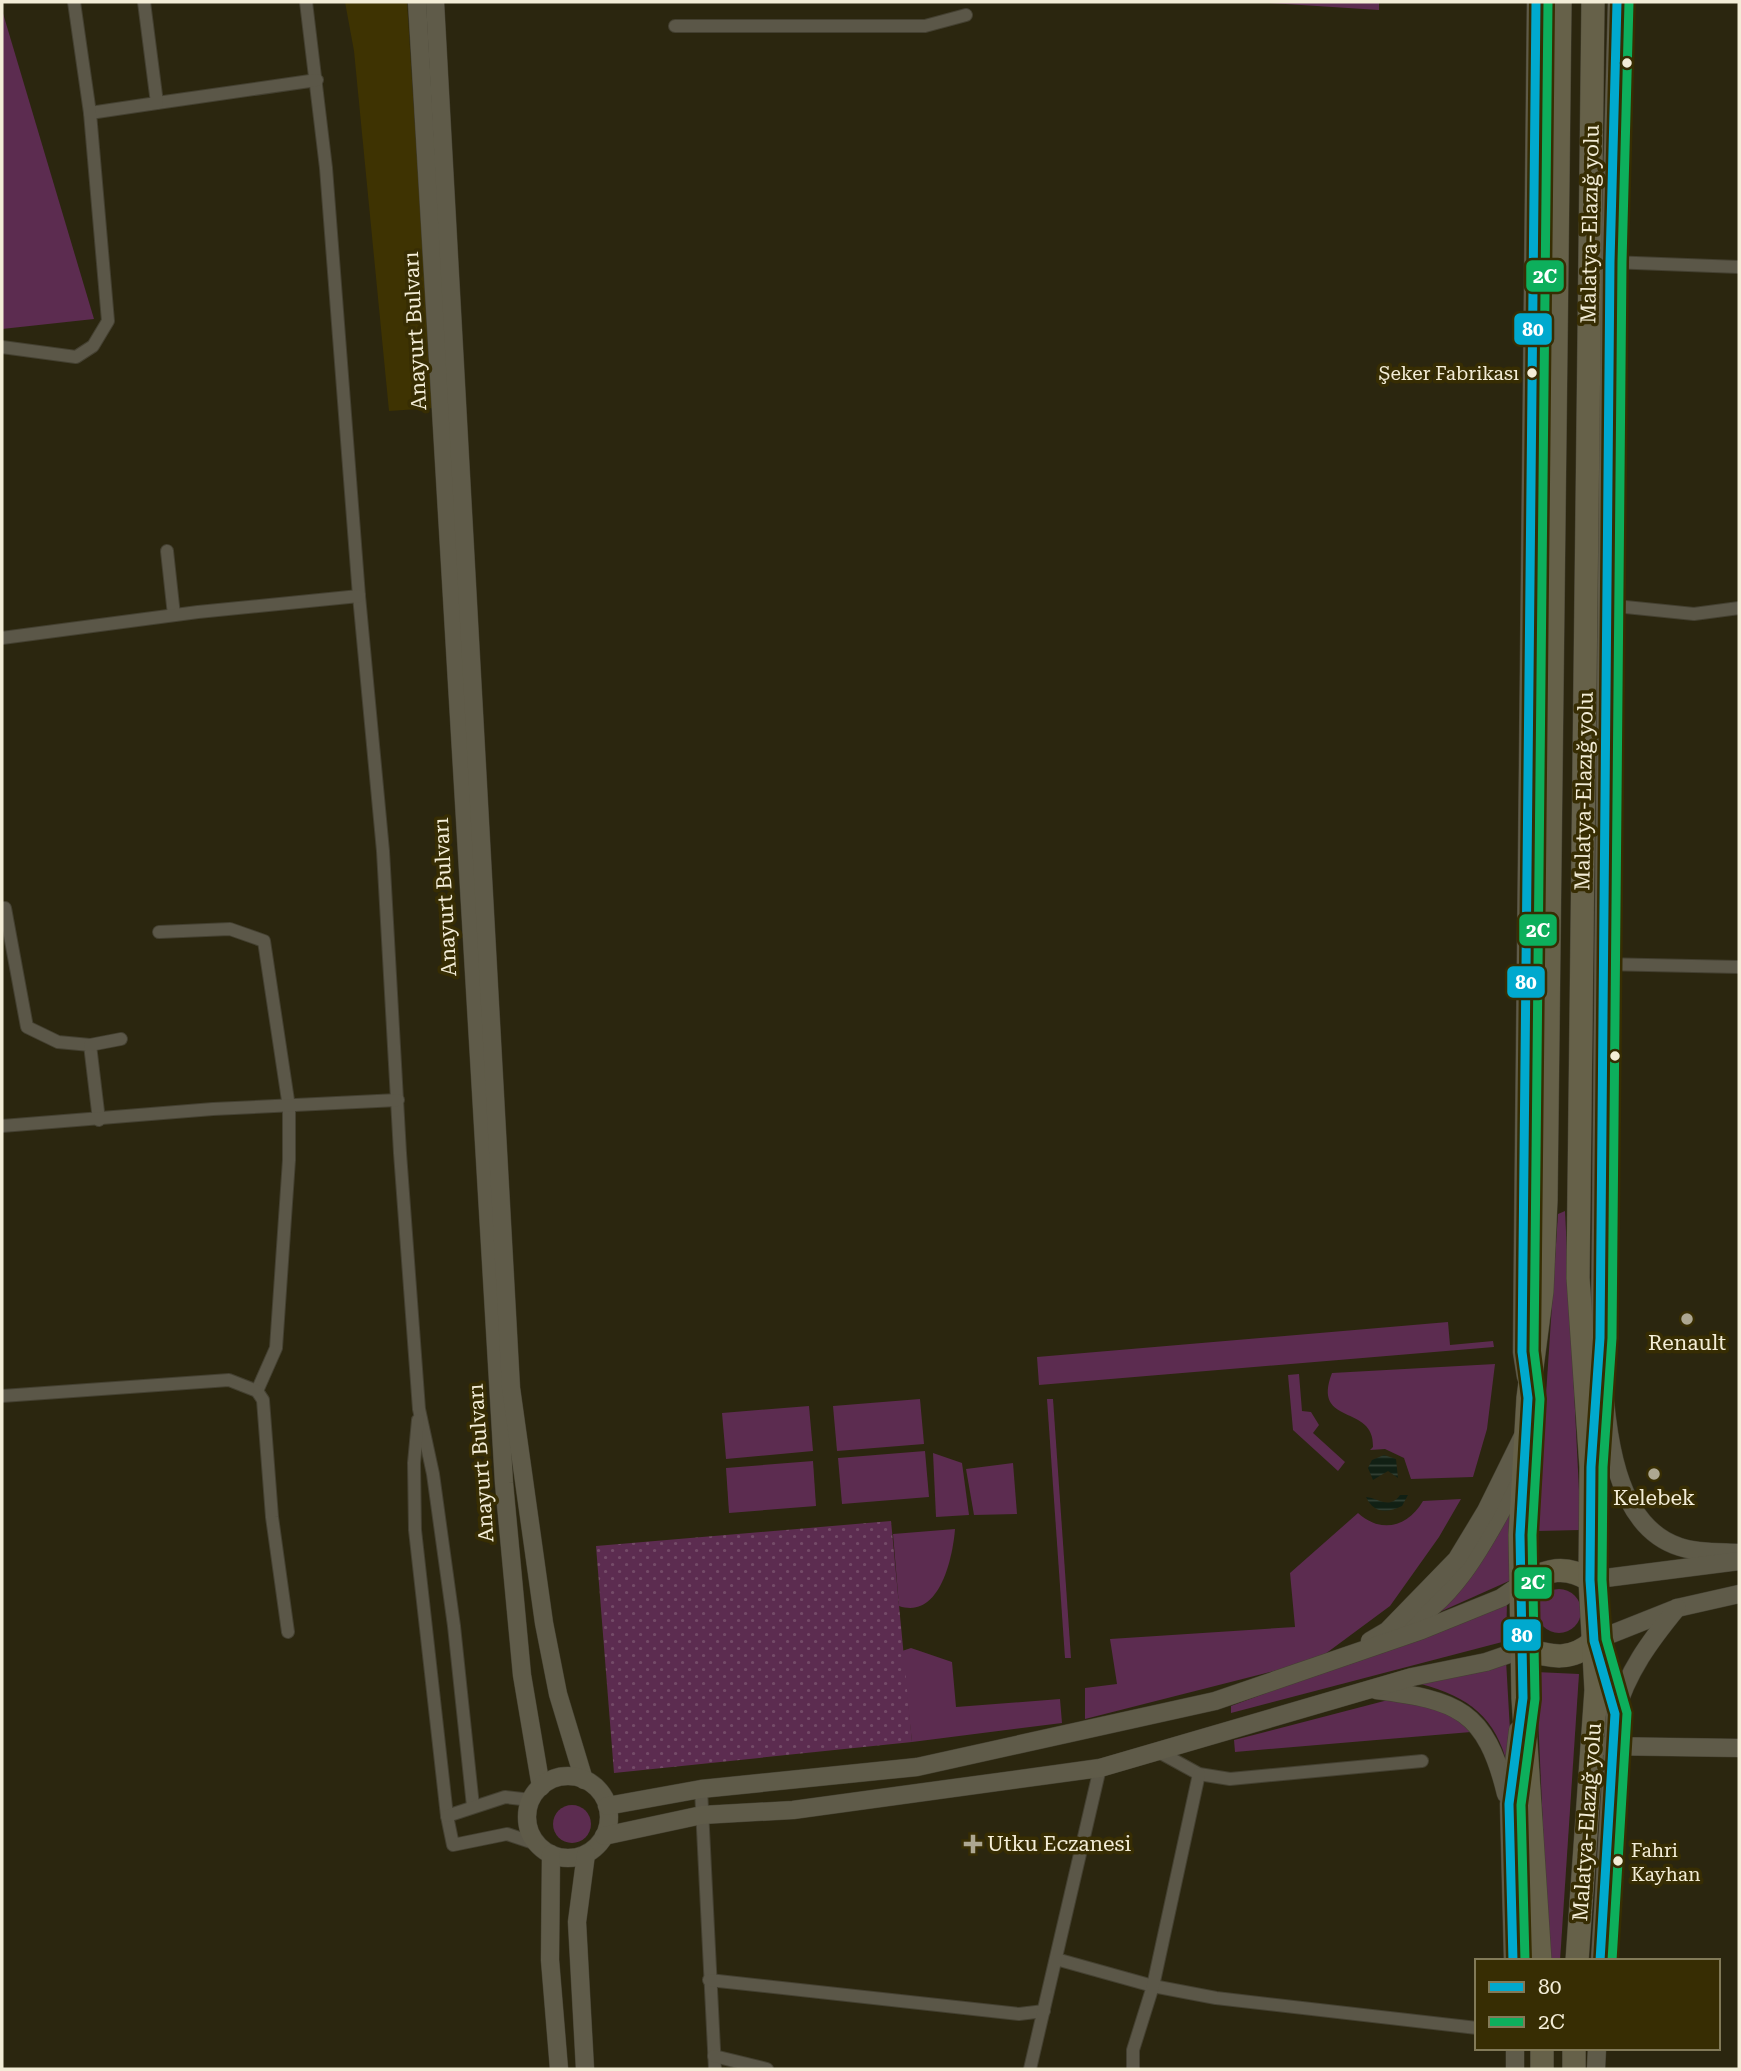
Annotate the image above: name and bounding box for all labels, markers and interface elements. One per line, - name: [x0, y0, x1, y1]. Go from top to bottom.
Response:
- unlabelled marker: [1620, 56, 1634, 70]
- street label: Malatya-Elazığ yolu: [1576, 124, 1604, 324]
- street label: Anayurt Bulvarı: [399, 251, 431, 411]
- line badge: 2C: [1525, 259, 1565, 293]
- text: 2C: [1533, 265, 1557, 288]
- line badge: 80: [1513, 312, 1553, 346]
- text: 80: [1522, 318, 1544, 341]
- place label: Şeker Fabrikası: [1378, 362, 1519, 385]
- marker: Şeker Fabrikası: [1525, 366, 1539, 380]
- street label: Malatya-Elazığ yolu: [1570, 691, 1598, 891]
- street label: Anayurt Bulvarı: [429, 817, 461, 977]
- line badge: 2C: [1518, 913, 1558, 947]
- text: 2C: [1526, 919, 1550, 942]
- line badge: 80: [1506, 965, 1546, 999]
- text: 80: [1515, 971, 1537, 994]
- unlabelled marker: [1608, 1049, 1622, 1063]
- marker: Renault: [1679, 1311, 1695, 1327]
- place label: Renault: [1648, 1331, 1726, 1355]
- street label: Anayurt Bulvarı: [463, 1383, 499, 1543]
- marker: Kelebek: [1646, 1466, 1662, 1482]
- place label: Kelebek: [1613, 1486, 1695, 1510]
- line badge: 2C: [1513, 1566, 1553, 1600]
- text: 2C: [1521, 1571, 1545, 1594]
- line badge: 80: [1502, 1618, 1542, 1652]
- text: 80: [1511, 1624, 1533, 1647]
- street label: Malatya-Elazığ yolu: [1568, 1722, 1606, 1922]
- place label: Utku Eczanesi: [987, 1832, 1132, 1856]
- marker: Utku Eczanesi: [965, 1836, 981, 1852]
- place label: Fahri Kayhan: [1631, 1839, 1700, 1886]
- marker: Fahri Kayhan: [1611, 1854, 1625, 1868]
- legend: [1475, 1959, 1720, 2050]
- text: 80: [1538, 1975, 1562, 1999]
- text: 2C: [1538, 2010, 1565, 2034]

